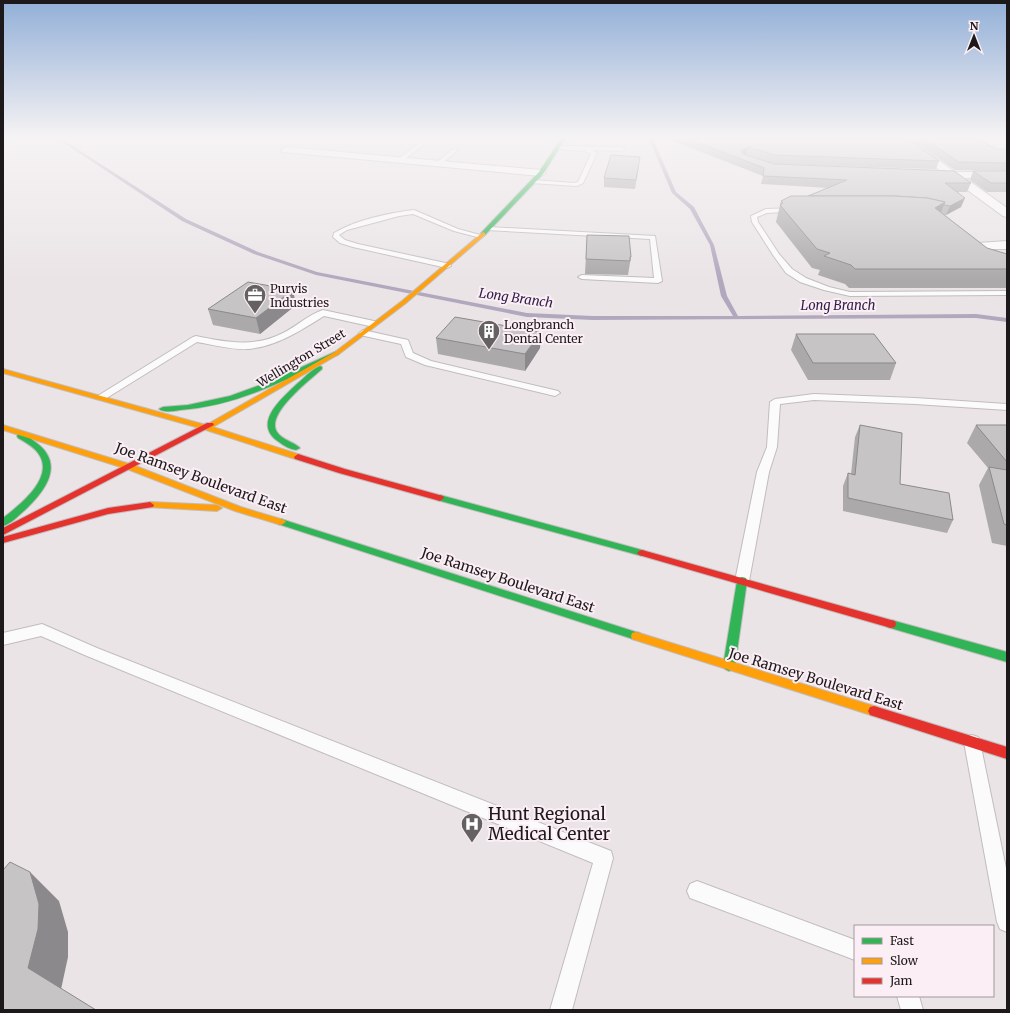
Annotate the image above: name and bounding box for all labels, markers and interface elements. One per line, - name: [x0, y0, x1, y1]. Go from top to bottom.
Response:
- north arrow: [954, 16, 994, 56]
- text: N: [970, 19, 979, 33]
- place label: Purvis Industries: [270, 281, 329, 310]
- office icon: Purvis Industries: [242, 282, 268, 315]
- water label: Long Branch: [478, 284, 554, 312]
- water label: Long Branch: [801, 297, 875, 314]
- place label: Longbranch Dental Center: [504, 317, 584, 346]
- building icon: Longbranch Dental Center: [476, 318, 502, 351]
- street label: Wellington Street: [253, 325, 348, 391]
- street label: Joe Ramsey Boulevard East: [112, 438, 290, 518]
- street label: Joe Ramsey Boulevard East: [418, 543, 598, 617]
- street label: Joe Ramsey Boulevard East: [726, 644, 906, 714]
- place label: Hunt Regional Medical Center: [488, 803, 611, 845]
- hospital icon: Hunt Regional Medical Center: [459, 811, 485, 844]
- legend: [854, 925, 994, 997]
- text: Fast: [890, 933, 914, 948]
- text: Slow: [890, 953, 919, 968]
- text: Jam: [889, 973, 913, 988]

